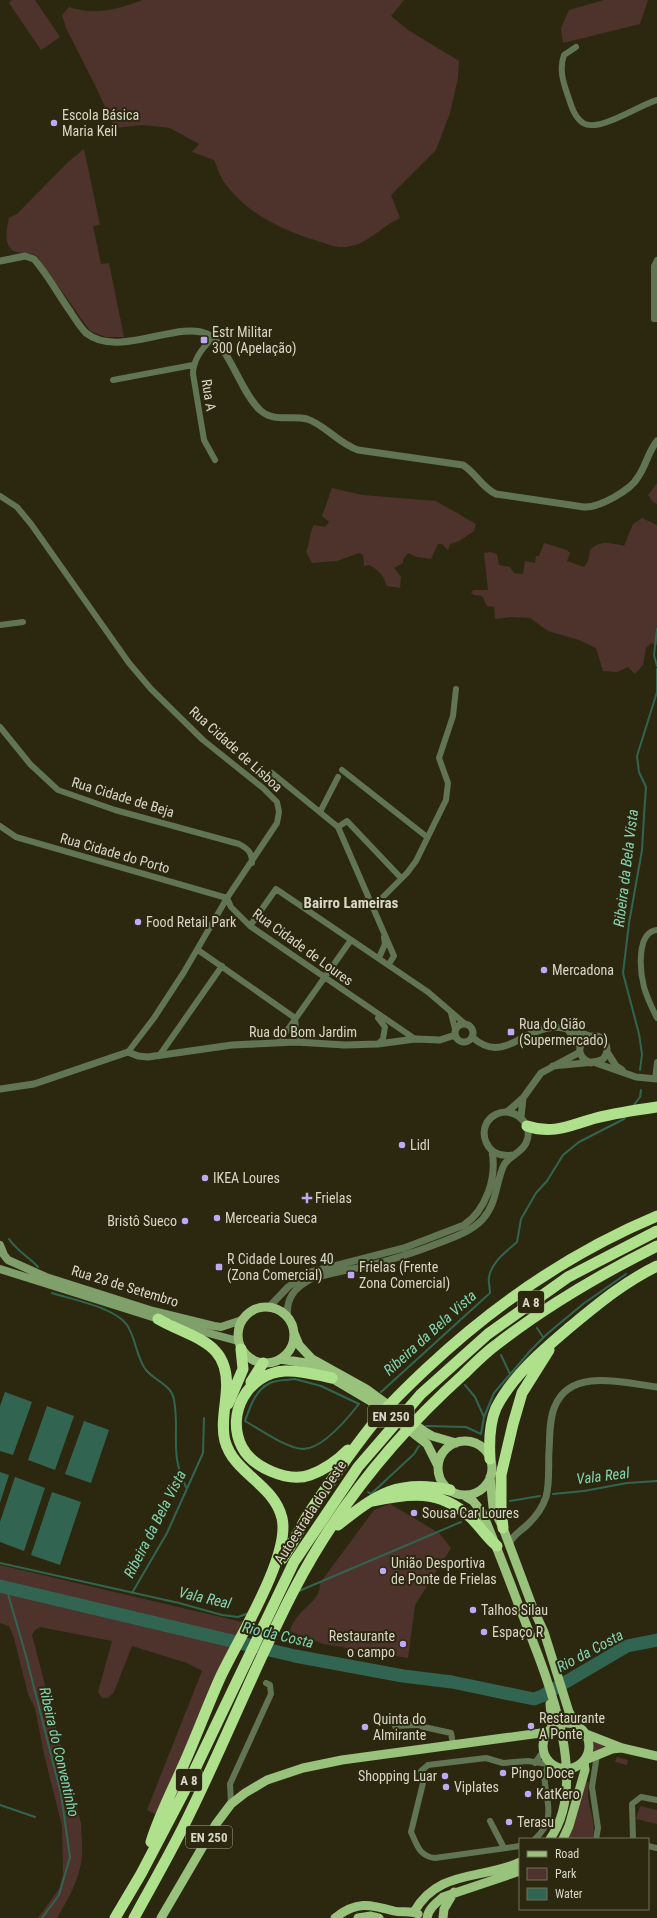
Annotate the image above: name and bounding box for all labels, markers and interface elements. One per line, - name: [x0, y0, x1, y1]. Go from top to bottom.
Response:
- place label: Escola Básica Maria Keil: [62, 107, 139, 139]
- marker: Escola Básica Maria Keil: [49, 118, 59, 128]
- place label: Estr Militar 300 (Apelação): [212, 324, 296, 357]
- marker: Estr Militar 300 (Apelação): [199, 335, 209, 345]
- street label: Rua A: [199, 378, 219, 412]
- street label: Rua Cidade de Lisboa: [186, 703, 286, 795]
- street label: Rua Cidade de Beja: [70, 774, 176, 820]
- water label: Ribeira da Bela Vista: [610, 808, 642, 928]
- street label: Rua Cidade do Porto: [58, 830, 172, 876]
- district label: Bairro Lameiras: [304, 894, 399, 912]
- street label: Rua Cidade de Loures: [250, 905, 356, 989]
- place label: Food Retail Park: [146, 914, 237, 930]
- marker: Food Retail Park: [133, 917, 143, 927]
- place label: Mercadona: [552, 962, 614, 978]
- marker: Mercadona: [539, 965, 549, 975]
- place label: Rua do Gião (Supermercado): [519, 1016, 608, 1049]
- street label: Rua do Bom Jardim: [249, 1024, 357, 1040]
- marker: Rua do Gião (Supermercado): [506, 1027, 516, 1037]
- place label: Lidl: [410, 1137, 430, 1153]
- marker: Lidl: [397, 1140, 407, 1150]
- place label: IKEA Loures: [213, 1170, 280, 1186]
- marker: IKEA Loures: [200, 1173, 210, 1183]
- place label: Frielas: [315, 1190, 352, 1206]
- marker: Frielas: [302, 1193, 312, 1203]
- place label: Mercearia Sueca: [225, 1210, 317, 1226]
- place label: Bristô Sueco: [107, 1213, 177, 1229]
- marker: Mercearia Sueca: [212, 1213, 222, 1223]
- marker: Bristô Sueco: [180, 1216, 190, 1226]
- place label: R Cidade Loures 40 (Zona Comercial): [227, 1251, 334, 1284]
- place label: Frielas (Frente Zona Comercial): [359, 1259, 450, 1292]
- street label: Rua 28 de Setembro: [70, 1262, 180, 1310]
- marker: R Cidade Loures 40 (Zona Comercial): [214, 1262, 224, 1272]
- marker: Frielas (Frente Zona Comercial): [346, 1270, 356, 1280]
- water label: Ribeira da Bela Vista: [380, 1287, 480, 1379]
- road number: A 8: [518, 1291, 544, 1313]
- road number: EN 250: [368, 1405, 414, 1427]
- street label: Autoestrada do Oeste: [271, 1457, 350, 1567]
- water label: Vala Real: [575, 1464, 631, 1488]
- water label: Ribeira da Bela Vista: [120, 1467, 190, 1581]
- place label: Sousa Car Loures: [422, 1505, 519, 1521]
- marker: Sousa Car Loures: [409, 1508, 419, 1518]
- place label: União Desportiva de Ponte de Frielas: [391, 1555, 497, 1587]
- marker: União Desportiva de Ponte de Frielas: [378, 1566, 388, 1576]
- water label: Vala Real: [177, 1583, 234, 1613]
- place label: Talhos Silau: [481, 1602, 548, 1618]
- marker: Talhos Silau: [468, 1605, 478, 1615]
- water label: Rio da Costa: [240, 1618, 316, 1652]
- place label: Espaço R: [492, 1624, 544, 1640]
- water label: Rio da Costa: [554, 1626, 626, 1676]
- marker: Espaço R: [479, 1627, 489, 1637]
- place label: Restaurante o campo: [329, 1628, 395, 1660]
- marker: Restaurante o campo: [398, 1639, 408, 1649]
- water label: Ribeira do Conventinho: [35, 1685, 83, 1819]
- place label: Restaurante A Ponte: [539, 1710, 606, 1742]
- place label: Quinta do Almirante: [373, 1711, 427, 1743]
- marker: Restaurante A Ponte: [526, 1721, 536, 1731]
- marker: Quinta do Almirante: [360, 1722, 370, 1732]
- place label: Pingo Doce: [511, 1765, 574, 1781]
- place label: Shopping Luar: [358, 1768, 437, 1784]
- marker: Pingo Doce: [498, 1768, 508, 1778]
- road number: A 8: [176, 1769, 202, 1791]
- marker: Shopping Luar: [440, 1771, 450, 1781]
- place label: Viplates: [454, 1779, 499, 1795]
- marker: Viplates: [441, 1782, 451, 1792]
- place label: KatKero: [536, 1786, 580, 1802]
- marker: KatKero: [523, 1789, 533, 1799]
- place label: Terasu: [517, 1814, 554, 1830]
- marker: Terasu: [504, 1817, 514, 1827]
- road number: EN 250: [186, 1826, 232, 1848]
- legend: [519, 1838, 649, 1910]
- text: Road: [555, 1847, 579, 1861]
- text: Park: [555, 1867, 577, 1881]
- text: Water: [555, 1887, 583, 1901]

